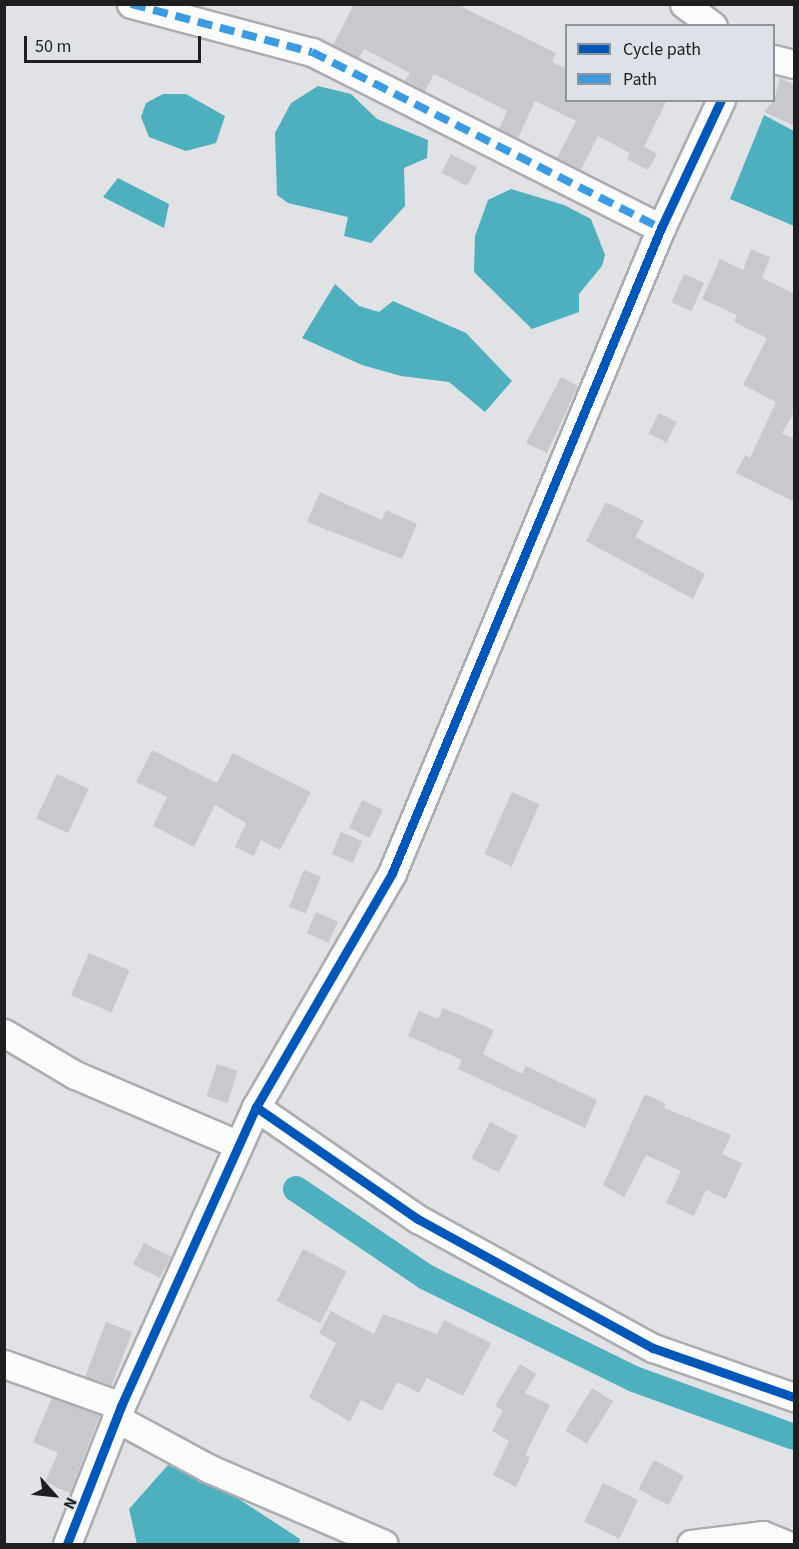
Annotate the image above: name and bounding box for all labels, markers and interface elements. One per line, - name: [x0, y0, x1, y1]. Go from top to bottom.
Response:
- scale bar: [27, 24, 204, 62]
- legend: [565, 24, 775, 102]
- text: 50 m: [35, 34, 71, 59]
- text: Cycle path: [623, 37, 701, 62]
- text: Path: [623, 67, 657, 92]
- north arrow: [24, 1465, 84, 1525]
- text: N: [58, 1493, 82, 1513]

